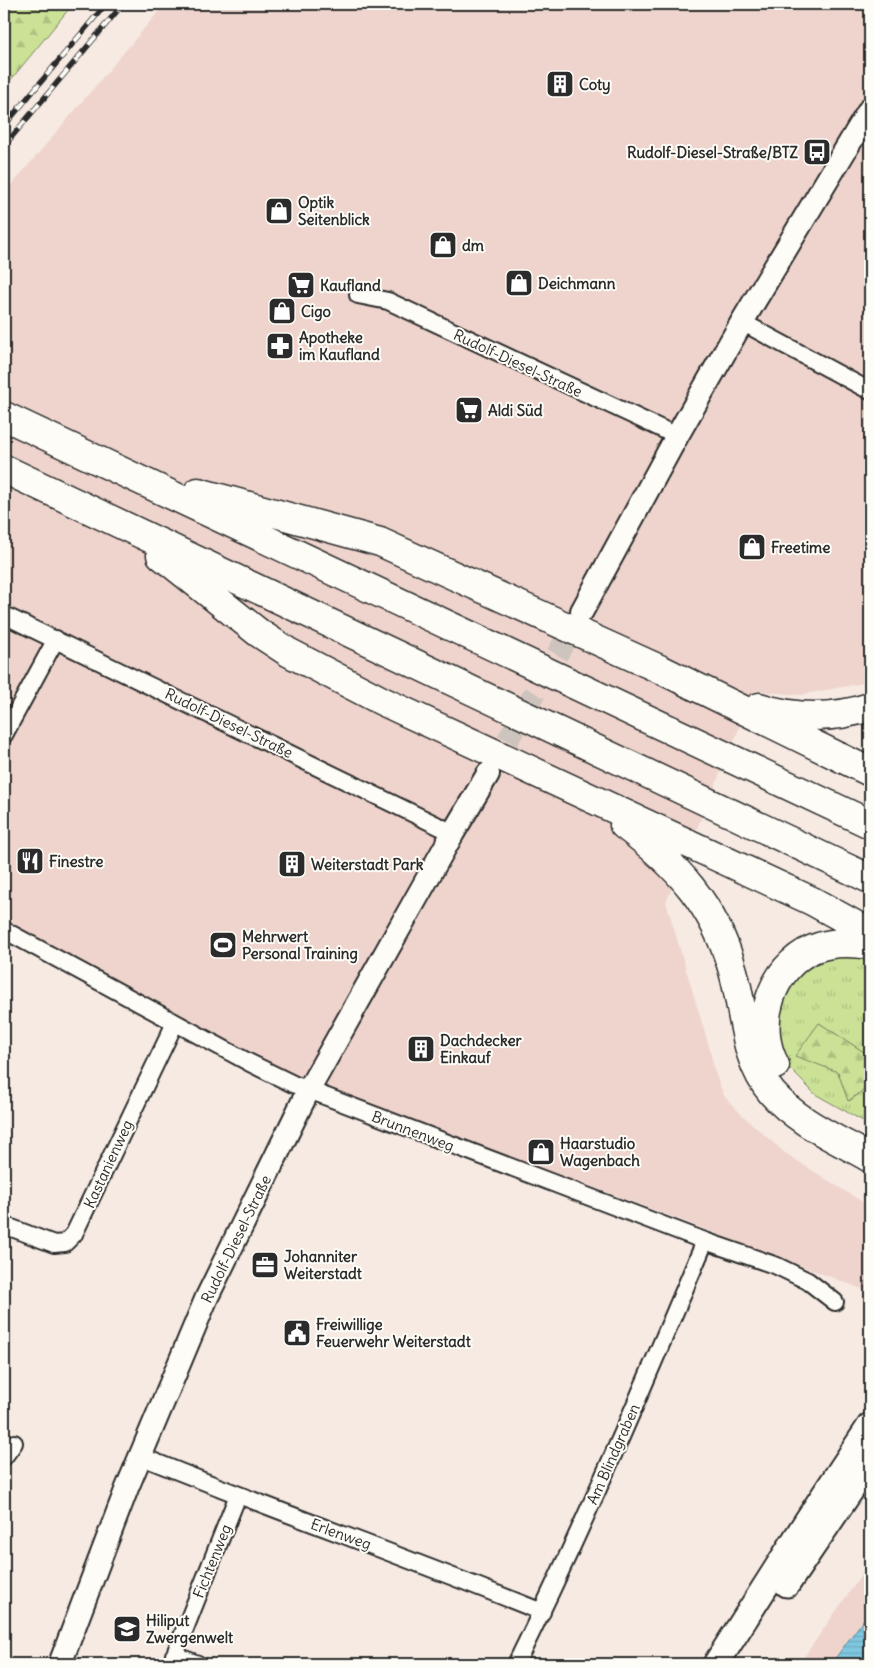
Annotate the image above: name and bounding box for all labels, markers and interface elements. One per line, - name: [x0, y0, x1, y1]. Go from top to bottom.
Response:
- building icon: Coty: [545, 69, 575, 99]
- place label: Coty: [579, 75, 611, 95]
- bus stop icon: Rudolf-Diesel-Straße/BTZ: [802, 137, 832, 167]
- place label: Rudolf-Diesel-Straße/BTZ: [627, 143, 798, 162]
- place label: Optik Seitenblick: [298, 193, 370, 229]
- shop icon: Optik Seitenblick: [264, 196, 294, 226]
- shop icon: dm: [428, 230, 458, 260]
- place label: dm: [462, 236, 484, 255]
- shop icon: Deichmann: [504, 268, 534, 298]
- supermarket icon: Kaufland: [286, 270, 316, 300]
- place label: Deichmann: [538, 274, 616, 293]
- place label: Kaufland: [320, 276, 381, 295]
- shop icon: Cigo: [267, 296, 297, 326]
- place label: Cigo: [301, 302, 332, 322]
- street label: Rudolf-Diesel-Straße: [451, 325, 585, 401]
- place label: Apotheke im Kaufland: [299, 328, 380, 364]
- pharmacy icon: Apotheke im Kaufland: [265, 331, 295, 361]
- supermarket icon: Aldi Süd: [454, 395, 484, 425]
- place label: Aldi Süd: [488, 401, 543, 420]
- shop icon: Freetime: [737, 532, 767, 562]
- place label: Freetime: [771, 538, 830, 557]
- street label: Rudolf-Diesel-Straße: [162, 684, 296, 762]
- restaurant icon: Finestre: [15, 846, 45, 876]
- building icon: Weiterstadt Park: [277, 849, 307, 879]
- place label: Finestre: [49, 852, 103, 871]
- place label: Weiterstadt Park: [311, 855, 424, 874]
- place label: Mehrwert Personal Training: [242, 927, 358, 964]
- sports icon: Mehrwert Personal Training: [208, 930, 238, 960]
- place label: Dachdecker Einkauf: [440, 1031, 522, 1067]
- building icon: Dachdecker Einkauf: [406, 1034, 436, 1064]
- street label: Brunnenweg: [369, 1107, 457, 1155]
- street label: Kastanienweg: [79, 1117, 137, 1211]
- place label: Haarstudio Wagenbach: [560, 1134, 640, 1171]
- shop icon: Haarstudio Wagenbach: [526, 1137, 556, 1167]
- street label: Rudolf-Diesel-Straße: [197, 1172, 275, 1306]
- place label: Johanniter Weiterstadt: [284, 1247, 363, 1283]
- office icon: Johanniter Weiterstadt: [250, 1250, 280, 1280]
- place label: Freiwillige Feuerwehr Weiterstadt: [316, 1315, 472, 1351]
- public building icon: Freiwillige Feuerwehr Weiterstadt: [282, 1318, 312, 1348]
- street label: Am Blindgraben: [582, 1400, 644, 1507]
- street label: Erlenweg: [308, 1514, 374, 1554]
- street label: Fichtenweg: [189, 1521, 235, 1601]
- place label: Hiliput Zwergenwelt: [146, 1611, 234, 1648]
- school or university icon: Hiliput Zwergenwelt: [112, 1614, 142, 1644]

